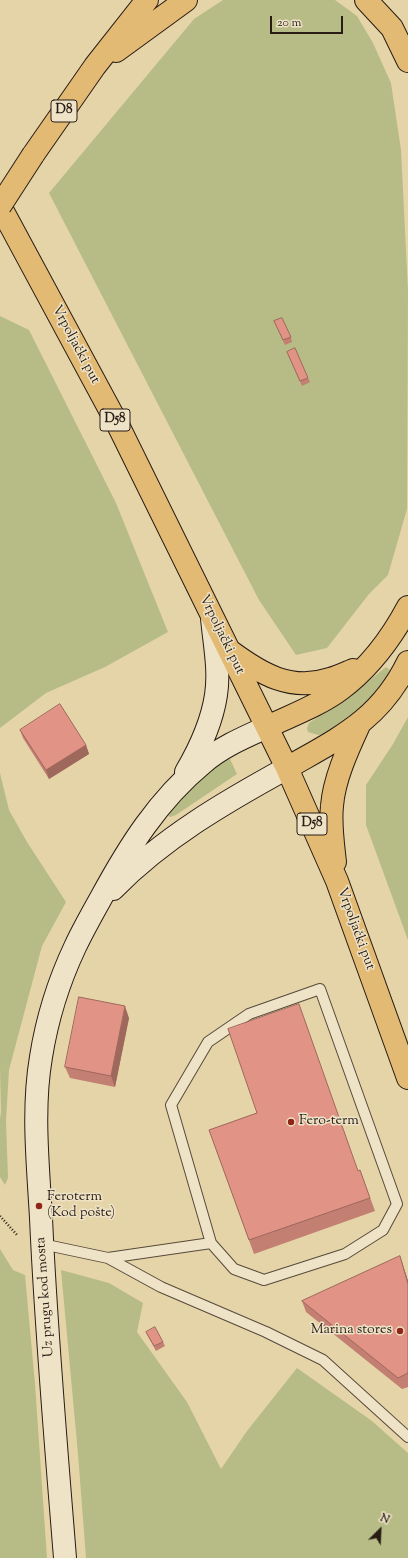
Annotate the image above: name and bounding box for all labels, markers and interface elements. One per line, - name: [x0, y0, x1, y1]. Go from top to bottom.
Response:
- scale bar: [272, 8, 345, 34]
- text: 20 m: [277, 14, 301, 32]
- road number: D8: [51, 100, 77, 122]
- street label: Vrpoljački put: [47, 303, 103, 387]
- road number: D58: [100, 409, 130, 431]
- street label: Vrpoljački put: [194, 592, 248, 678]
- road number: D58: [297, 813, 327, 835]
- street label: Vrpoljački put: [332, 885, 378, 973]
- place label: Fero-term: [299, 1114, 359, 1130]
- marker: Fero-term: [286, 1117, 296, 1127]
- place label: Feroterm (Kod pošte): [47, 1190, 115, 1222]
- marker: Feroterm (Kod pošte): [34, 1201, 44, 1211]
- street label: Uz prugu kod mosta: [33, 1236, 59, 1358]
- place label: Marina stores: [311, 1323, 392, 1339]
- marker: Marina stores: [395, 1326, 405, 1336]
- north arrow: [360, 1510, 400, 1550]
- text: N: [378, 1510, 392, 1528]

